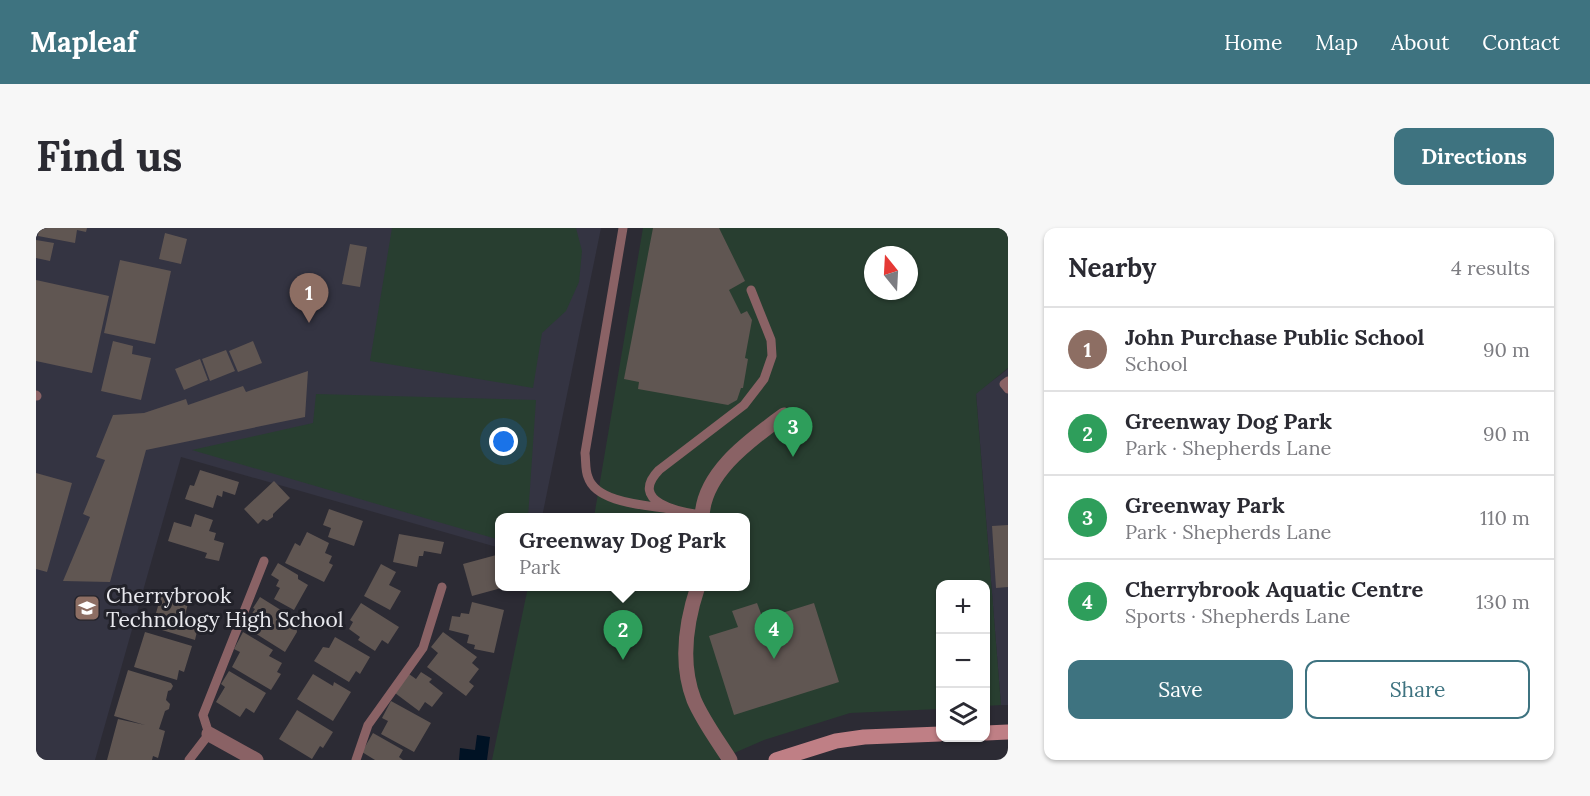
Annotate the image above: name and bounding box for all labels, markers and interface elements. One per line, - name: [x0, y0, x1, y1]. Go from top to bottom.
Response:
- text: Mapleaf: [30, 24, 137, 60]
- text: Home: [1224, 29, 1282, 56]
- text: Map: [1315, 29, 1358, 56]
- text: About: [1391, 29, 1449, 56]
- text: Contact: [1482, 29, 1560, 56]
- button: Directions: [1394, 128, 1554, 185]
- text: Find us: [36, 129, 182, 183]
- north arrow: [864, 246, 918, 300]
- text: Nearby: [1068, 251, 1156, 284]
- text: 4 results: [1451, 255, 1530, 280]
- pin: 1: [290, 274, 328, 323]
- text: John Purchase Public School: [1125, 323, 1424, 351]
- text: 1: [1083, 337, 1092, 362]
- text: 90 m: [1483, 337, 1530, 362]
- text: School: [1125, 351, 1188, 376]
- text: Greenway Dog Park: [1125, 407, 1332, 435]
- pin: 3: [774, 408, 813, 457]
- text: 2: [1082, 421, 1093, 446]
- text: 90 m: [1483, 421, 1530, 446]
- your location: [489, 427, 518, 456]
- text: Park · Shepherds Lane: [1125, 435, 1331, 460]
- text: Greenway Park: [1125, 491, 1285, 519]
- text: 3: [1082, 505, 1093, 530]
- text: 110 m: [1480, 505, 1530, 530]
- popup: [495, 513, 750, 591]
- text: Park · Shepherds Lane: [1125, 519, 1331, 544]
- text: Greenway Dog Park: [519, 526, 726, 554]
- text: Park: [519, 554, 561, 579]
- text: Cherrybrook Aquatic Centre: [1125, 575, 1423, 603]
- map controls: [936, 580, 990, 742]
- button: +: [936, 580, 990, 634]
- place label: Cherrybrook Technology High School: [106, 582, 343, 633]
- text: 4: [1082, 589, 1093, 614]
- text: 130 m: [1476, 589, 1530, 614]
- school or university icon: Cherrybrook Technology High School: [72, 593, 102, 623]
- text: Sports · Shepherds Lane: [1125, 603, 1350, 628]
- pin: 2: [604, 610, 642, 660]
- pin: 4: [754, 610, 794, 659]
- button: −: [936, 634, 990, 688]
- button: Save: [1068, 660, 1293, 719]
- button: Share: [1305, 660, 1530, 719]
- button: layers: [936, 688, 990, 742]

